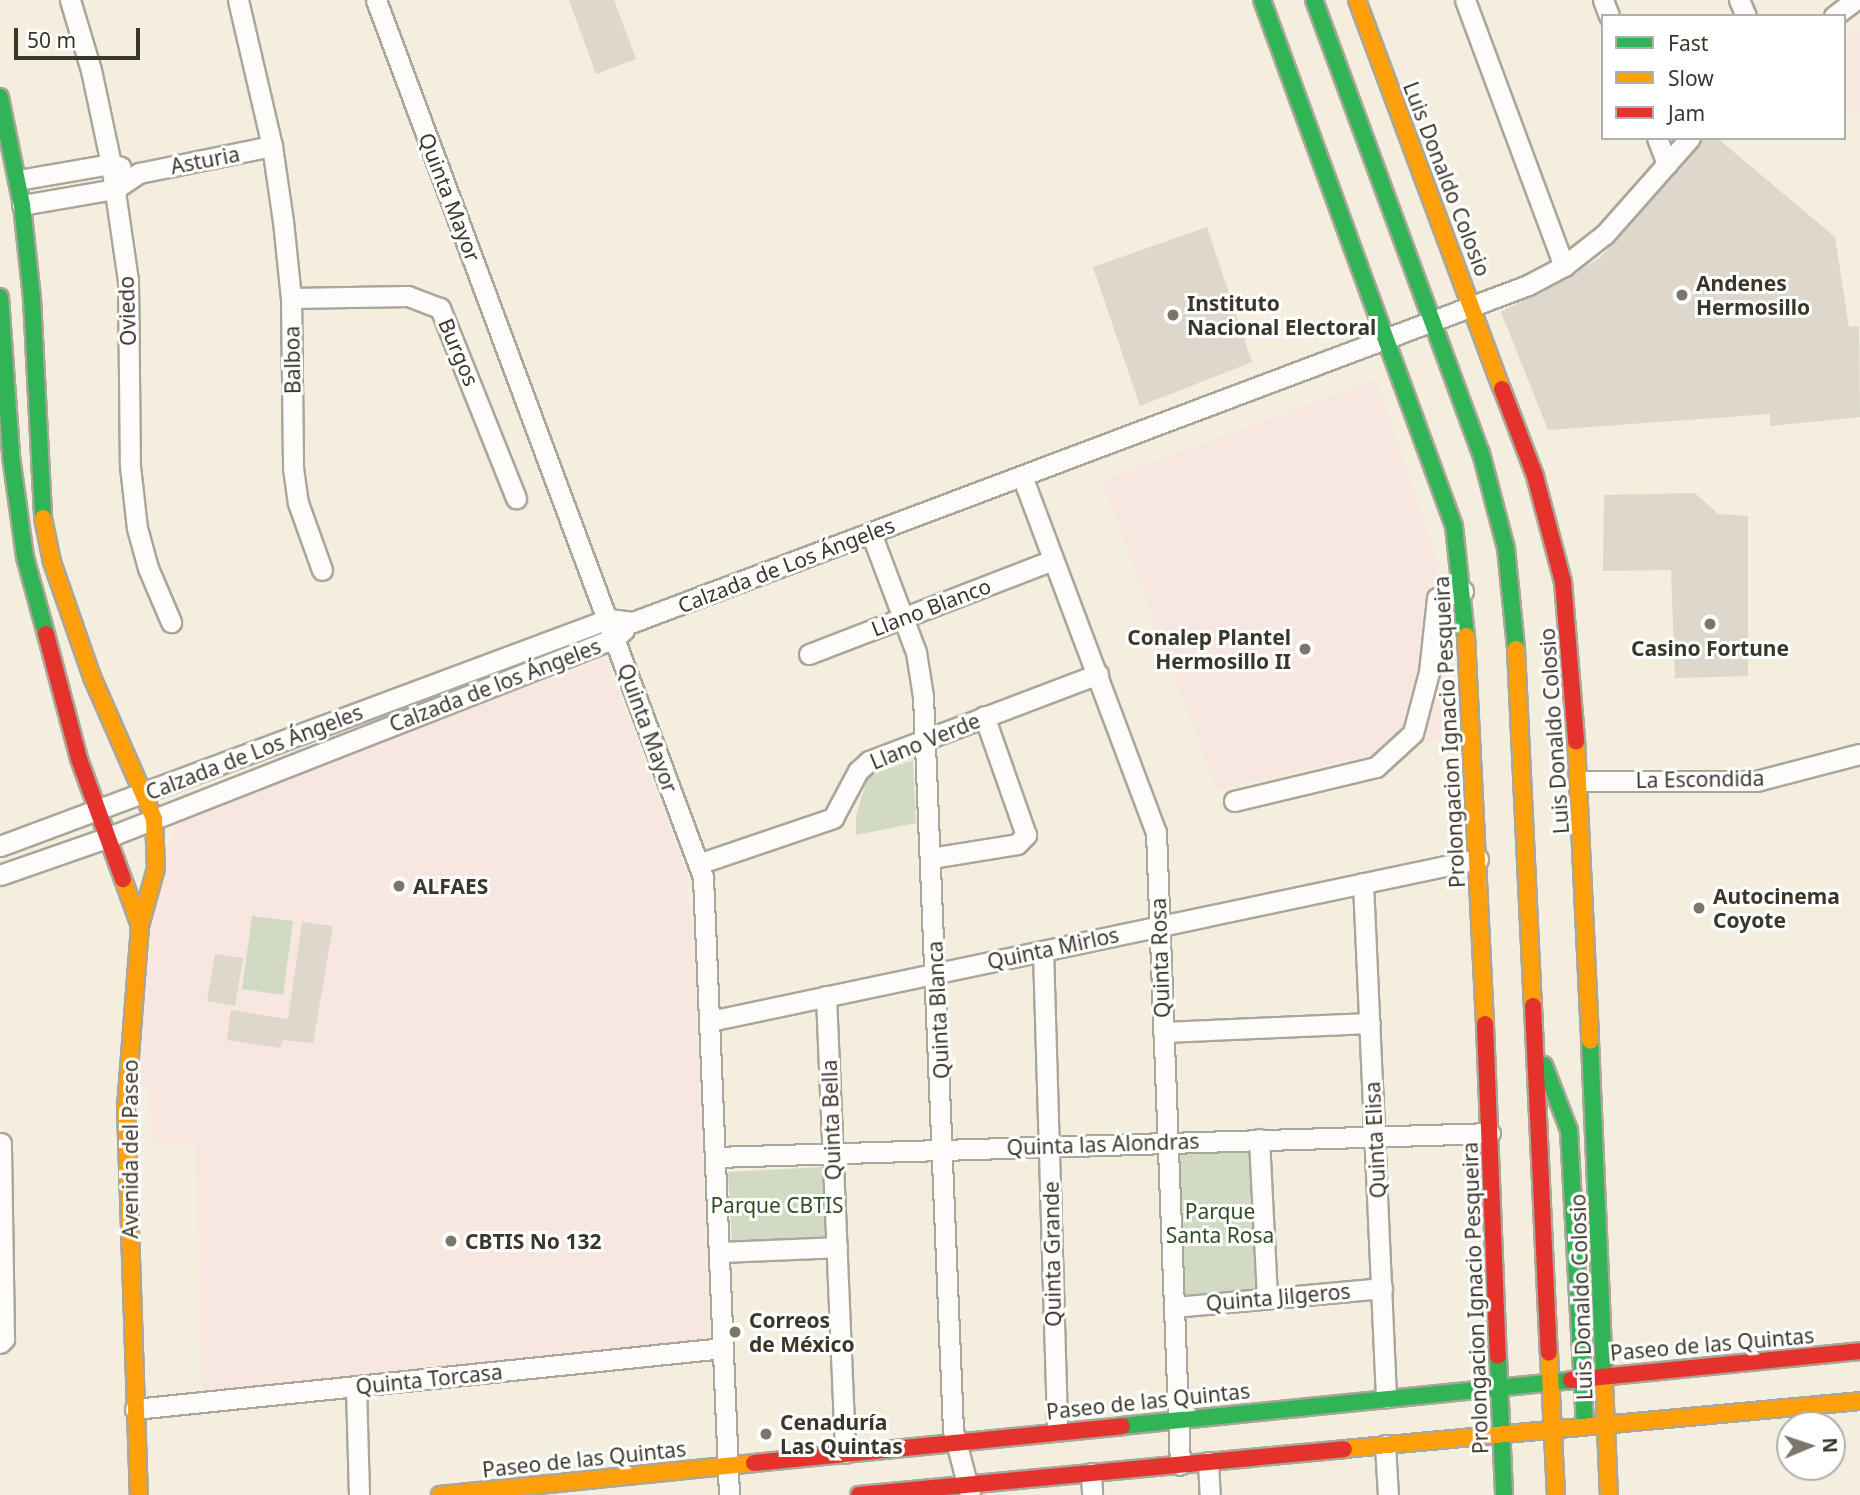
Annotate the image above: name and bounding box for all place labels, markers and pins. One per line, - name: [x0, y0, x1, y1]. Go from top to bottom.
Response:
- place label: Andenes Hermosillo: [1696, 270, 1810, 320]
- marker: Andenes Hermosillo: [1674, 287, 1690, 303]
- place label: Instituto Nacional Electoral: [1187, 290, 1376, 340]
- marker: Instituto Nacional Electoral: [1165, 307, 1181, 323]
- marker: Casino Fortune: [1702, 616, 1718, 632]
- place label: Conalep Plantel Hermosillo II: [1127, 624, 1291, 674]
- place label: Casino Fortune: [1631, 635, 1789, 661]
- marker: Conalep Plantel Hermosillo II: [1297, 641, 1313, 657]
- place label: ALFAES: [413, 873, 488, 899]
- marker: ALFAES: [391, 878, 407, 894]
- place label: Autocinema Coyote: [1713, 883, 1840, 933]
- marker: Autocinema Coyote: [1691, 900, 1707, 916]
- place label: CBTIS No 132: [465, 1228, 601, 1254]
- marker: CBTIS No 132: [443, 1233, 459, 1249]
- place label: Correos de México: [749, 1307, 855, 1357]
- marker: Correos de México: [727, 1324, 743, 1340]
- place label: Cenaduría Las Quintas: [780, 1409, 903, 1459]
- marker: Cenaduría Las Quintas: [758, 1426, 774, 1442]

